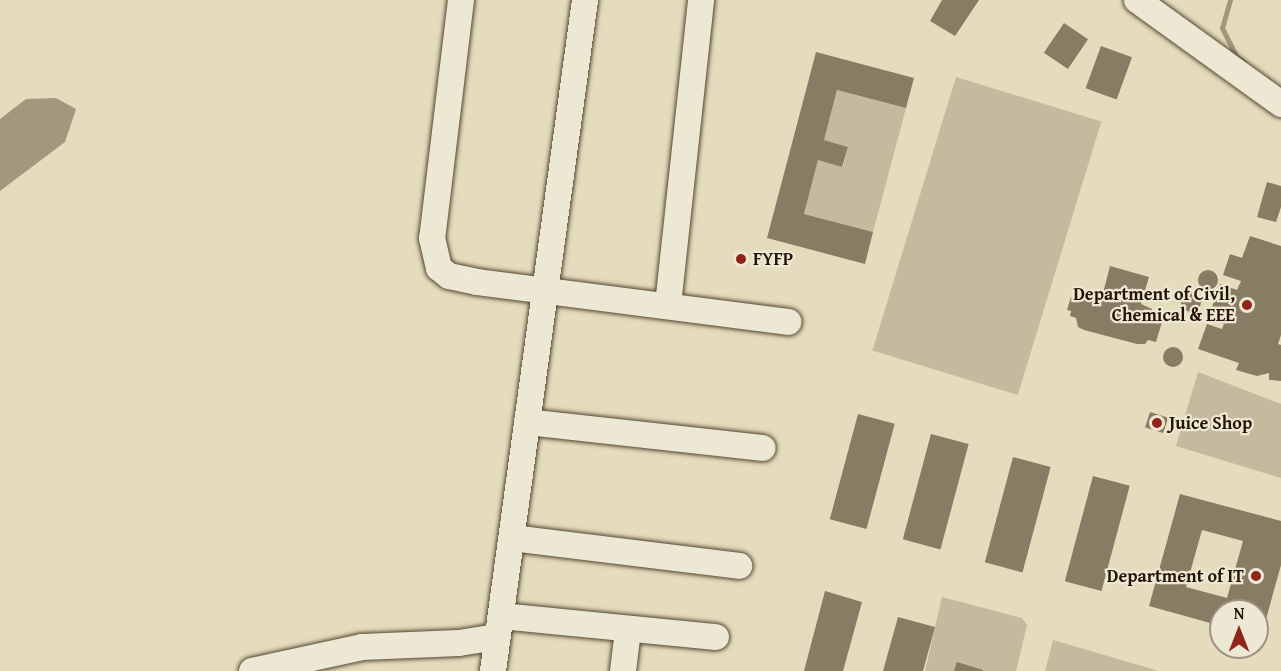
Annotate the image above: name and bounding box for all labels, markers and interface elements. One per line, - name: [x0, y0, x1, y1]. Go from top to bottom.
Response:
- place label: FYFP: [753, 248, 793, 270]
- marker: FYFP: [734, 252, 748, 266]
- place label: Department of Civil, Chemical & EEE: [1073, 284, 1235, 326]
- marker: Department of Civil, Chemical & EEE: [1240, 298, 1254, 312]
- place label: Juice Shop: [1169, 412, 1252, 434]
- marker: Juice Shop: [1150, 416, 1164, 430]
- place label: Department of IT: [1107, 565, 1244, 587]
- marker: Department of IT: [1249, 569, 1263, 583]
- north arrow: [1209, 599, 1269, 659]
- text: N: [1234, 601, 1244, 625]

